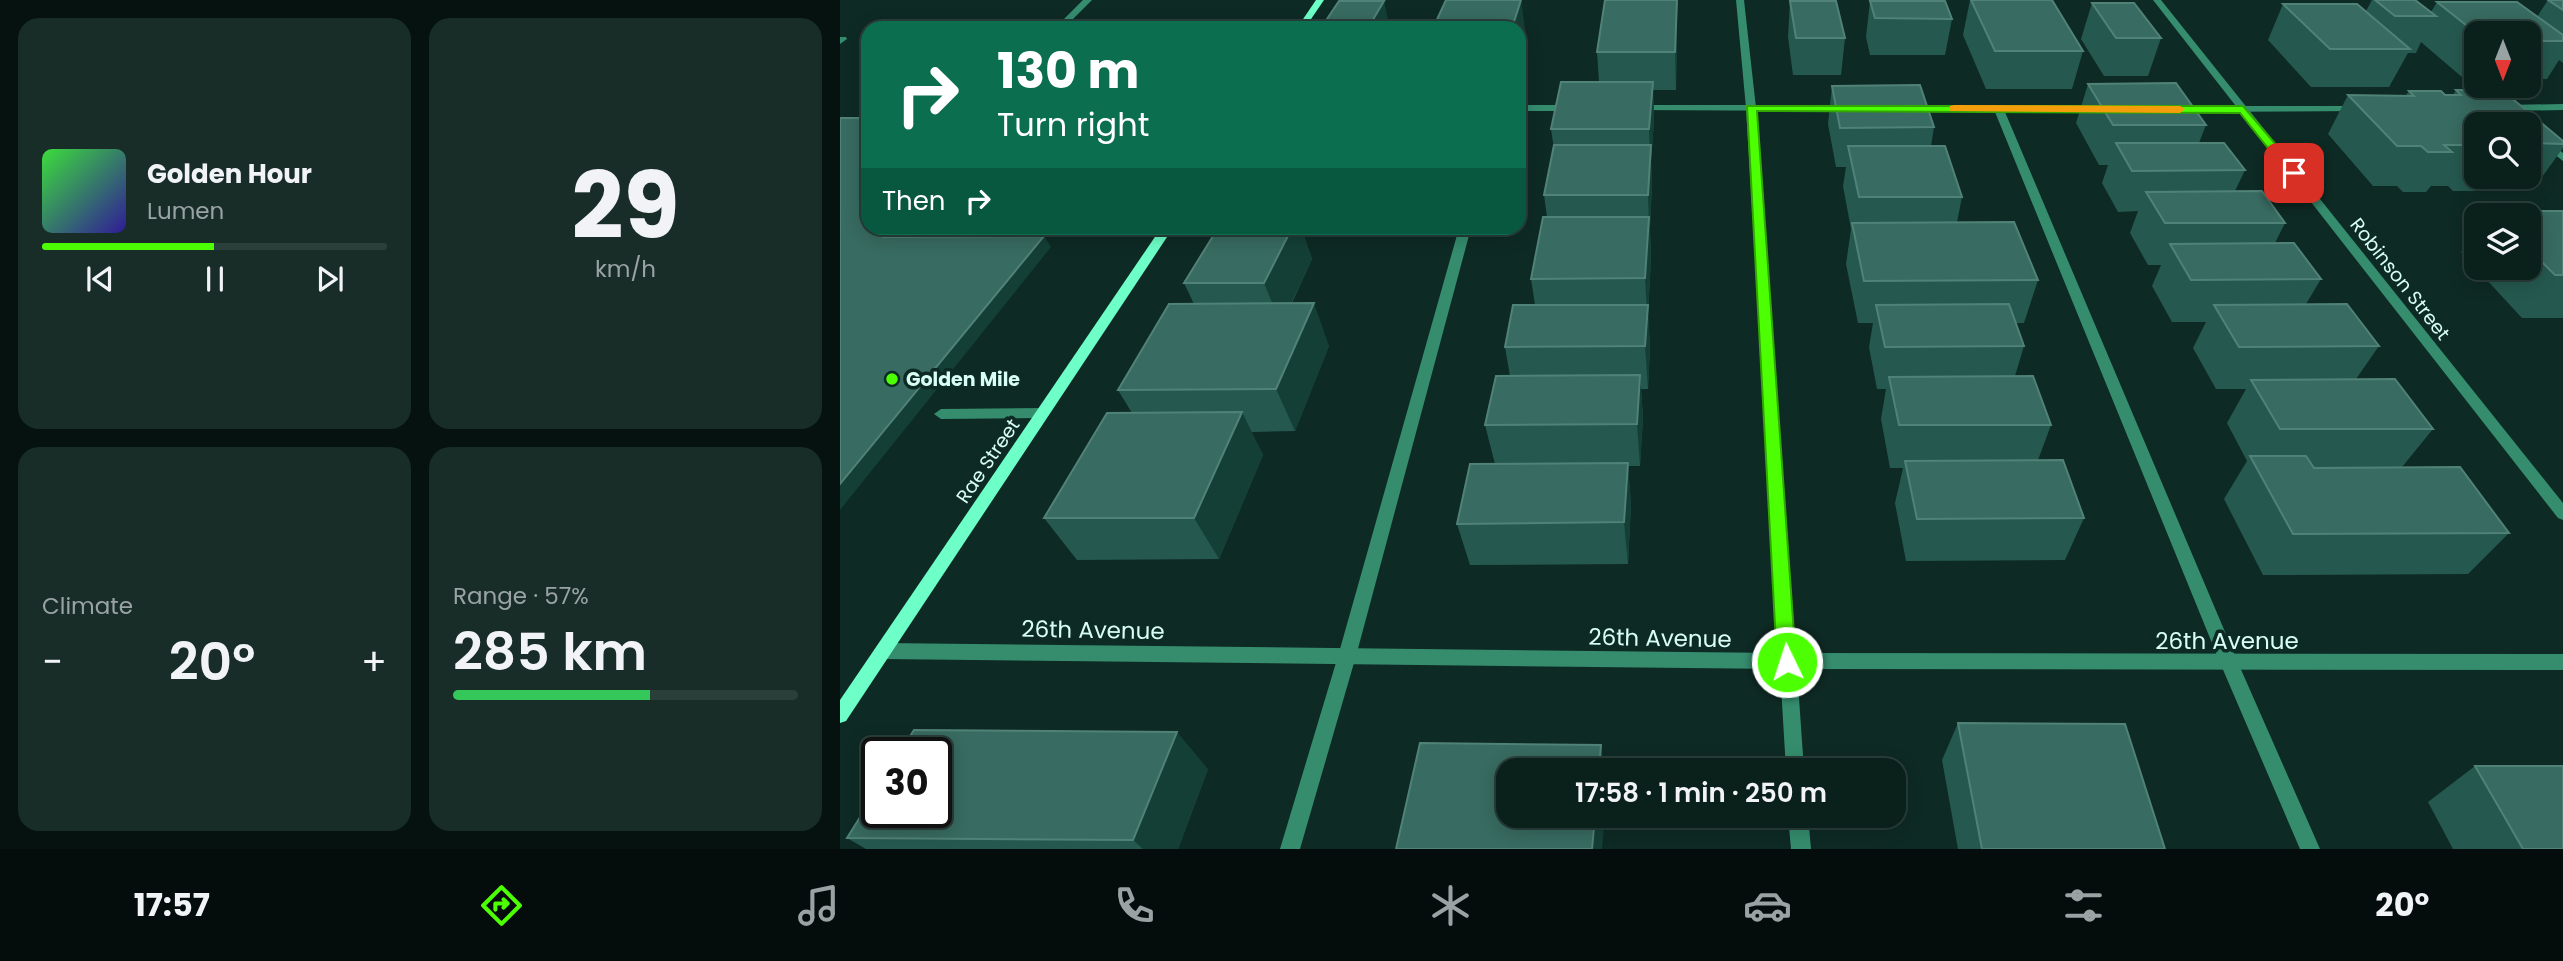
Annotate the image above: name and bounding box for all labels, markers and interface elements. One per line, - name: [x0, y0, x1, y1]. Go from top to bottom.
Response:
- north arrow: [2464, 21, 2541, 98]
- map controls: [2464, 21, 2541, 280]
- text: 130 m: [997, 37, 1139, 105]
- icon: right: [882, 49, 973, 140]
- text: Turn right: [997, 102, 1149, 147]
- button: search: [2464, 112, 2541, 189]
- text: 29: [572, 142, 679, 270]
- pin: [2264, 143, 2324, 203]
- icon: arrive: [2275, 154, 2313, 192]
- text: Golden Hour: [147, 156, 312, 192]
- icon: right: [959, 182, 997, 220]
- text: Then: [882, 183, 945, 219]
- text: Lumen: [147, 195, 224, 227]
- button: layers: [2464, 203, 2541, 280]
- street label: Robinson Street: [2344, 212, 2456, 346]
- text: km/h: [595, 253, 656, 285]
- icon: previous: [81, 260, 119, 298]
- icon: pause: [196, 260, 234, 298]
- icon: next: [311, 260, 349, 298]
- place label: Golden Mile: [906, 366, 1020, 393]
- marker: Golden Mile: [884, 371, 900, 387]
- street label: Rae Street: [950, 413, 1026, 509]
- text: Range · 57%: [453, 580, 589, 612]
- text: Climate: [42, 590, 133, 622]
- street label: 26th Avenue: [1021, 613, 1165, 647]
- text: 285 km: [453, 615, 647, 688]
- street label: 26th Avenue: [1588, 621, 1732, 655]
- text: 20°: [169, 625, 255, 698]
- position arrow: [1750, 625, 1824, 699]
- street label: 26th Avenue: [2155, 625, 2299, 657]
- text: −: [42, 635, 63, 688]
- text: +: [361, 635, 387, 688]
- speed limit sign: 30: [861, 737, 952, 828]
- text: 17:58 · 1 min · 250 m: [1575, 775, 1827, 811]
- icon: directions: [477, 881, 526, 930]
- icon: music: [794, 881, 843, 930]
- icon: phone: [1110, 881, 1159, 930]
- icon: climate: [1426, 881, 1475, 930]
- icon: car: [1743, 881, 1792, 930]
- icon: filters: [2059, 881, 2108, 930]
- text: 17:57: [134, 882, 210, 927]
- text: 20°: [2375, 882, 2429, 927]

